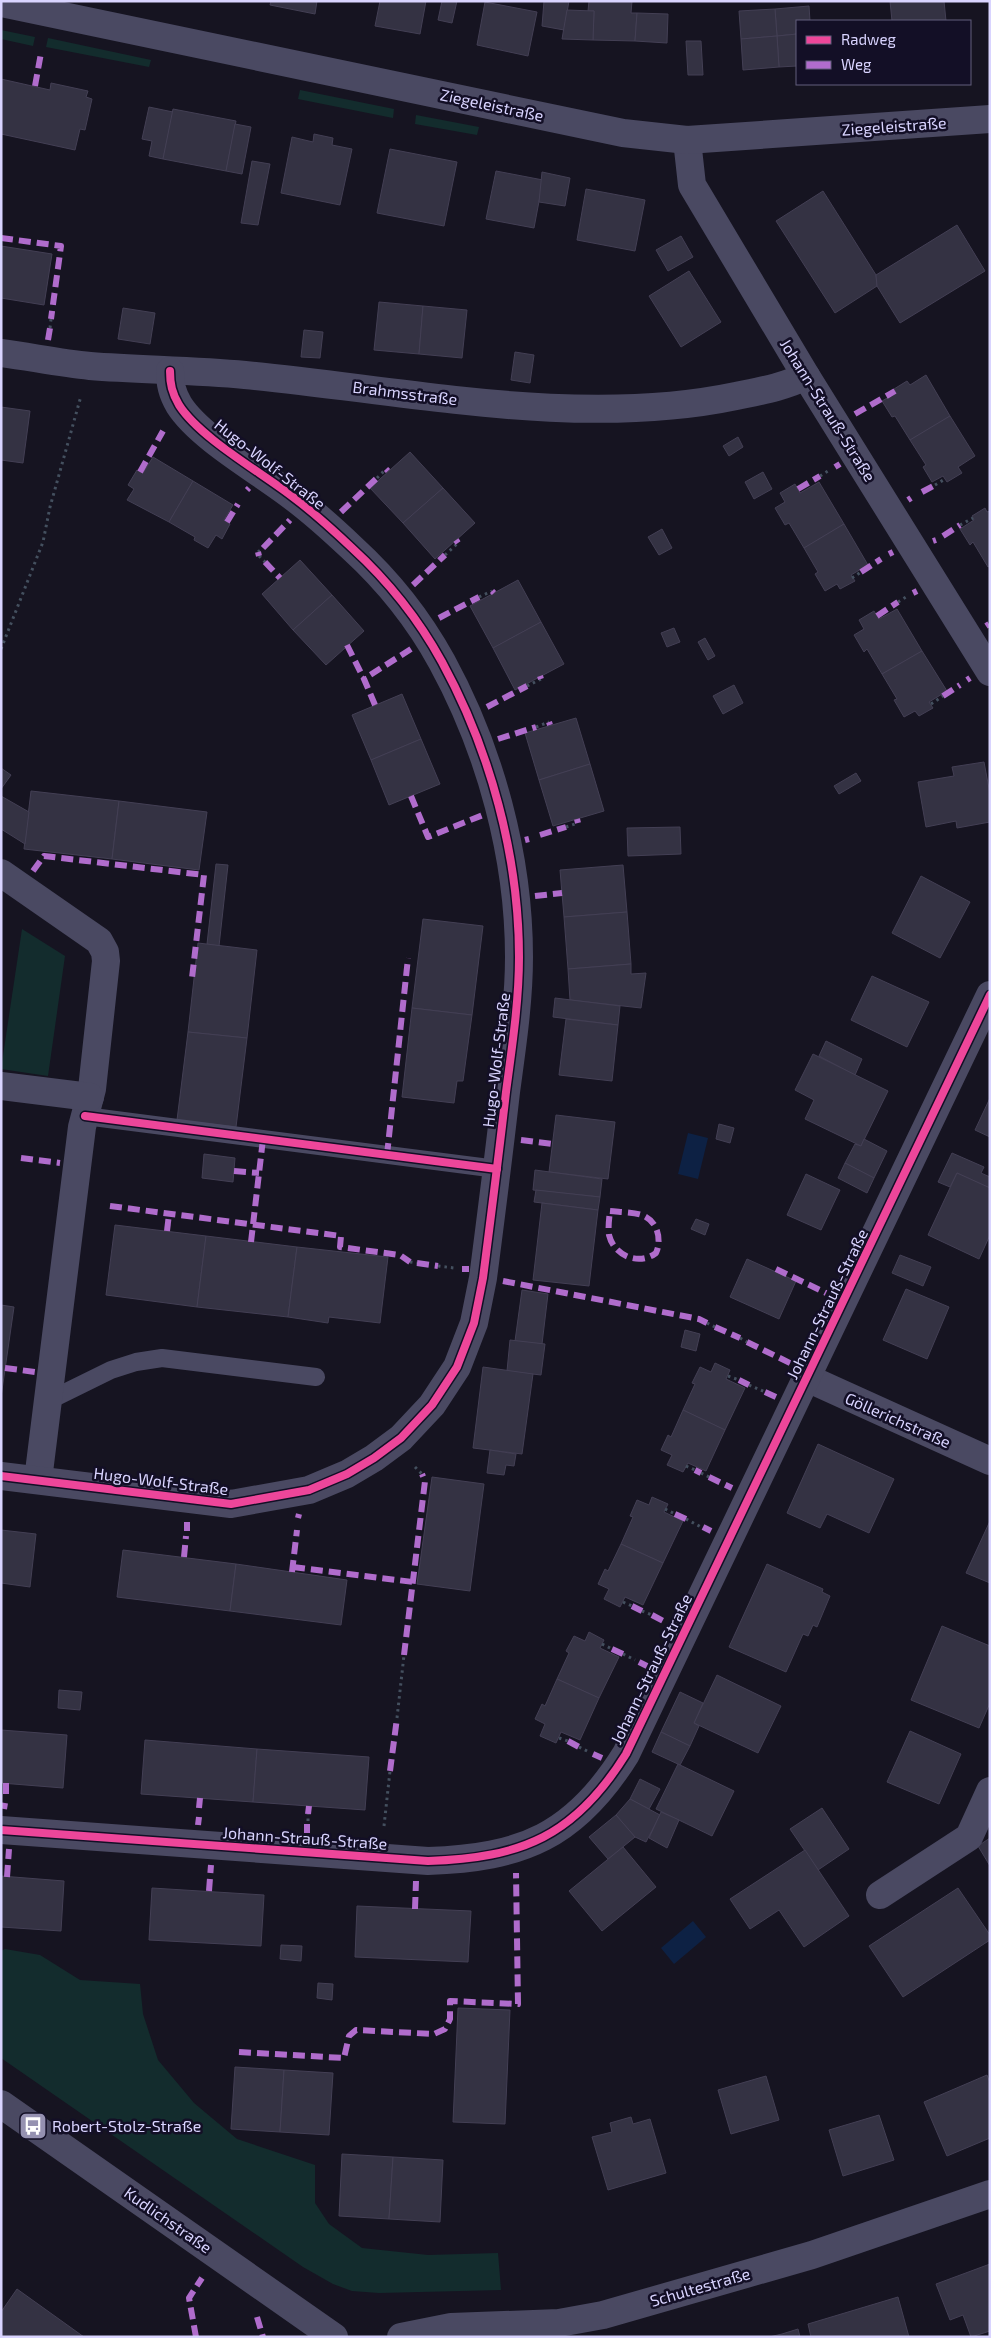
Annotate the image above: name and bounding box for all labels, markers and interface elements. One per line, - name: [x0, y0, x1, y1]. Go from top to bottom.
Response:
- legend: [796, 20, 971, 85]
- text: Radweg: [841, 30, 896, 48]
- text: Weg: [841, 55, 872, 73]
- street label: Ziegeleistraße: [439, 84, 546, 125]
- street label: Ziegeleistraße: [841, 112, 947, 139]
- street label: Johann-Strauß-Straße: [777, 335, 880, 485]
- street label: Brahmsstraße: [352, 377, 459, 408]
- street label: Hugo-Wolf-Straße: [211, 414, 330, 513]
- street label: Hugo-Wolf-Straße: [478, 991, 513, 1128]
- street label: Johann-Strauß-Straße: [782, 1226, 871, 1382]
- street label: Göllerichstraße: [842, 1388, 954, 1451]
- street label: Hugo-Wolf-Straße: [93, 1463, 230, 1498]
- street label: Johann-Strauß-Straße: [606, 1591, 695, 1747]
- street label: Johann-Strauß-Straße: [222, 1822, 388, 1853]
- bus stop icon: Robert-Stolz-Straße: [18, 2111, 48, 2141]
- place label: Robert-Stolz-Straße: [52, 2116, 201, 2135]
- street label: Kudlichstraße: [121, 2182, 216, 2257]
- street label: Schultestraße: [648, 2263, 752, 2310]

